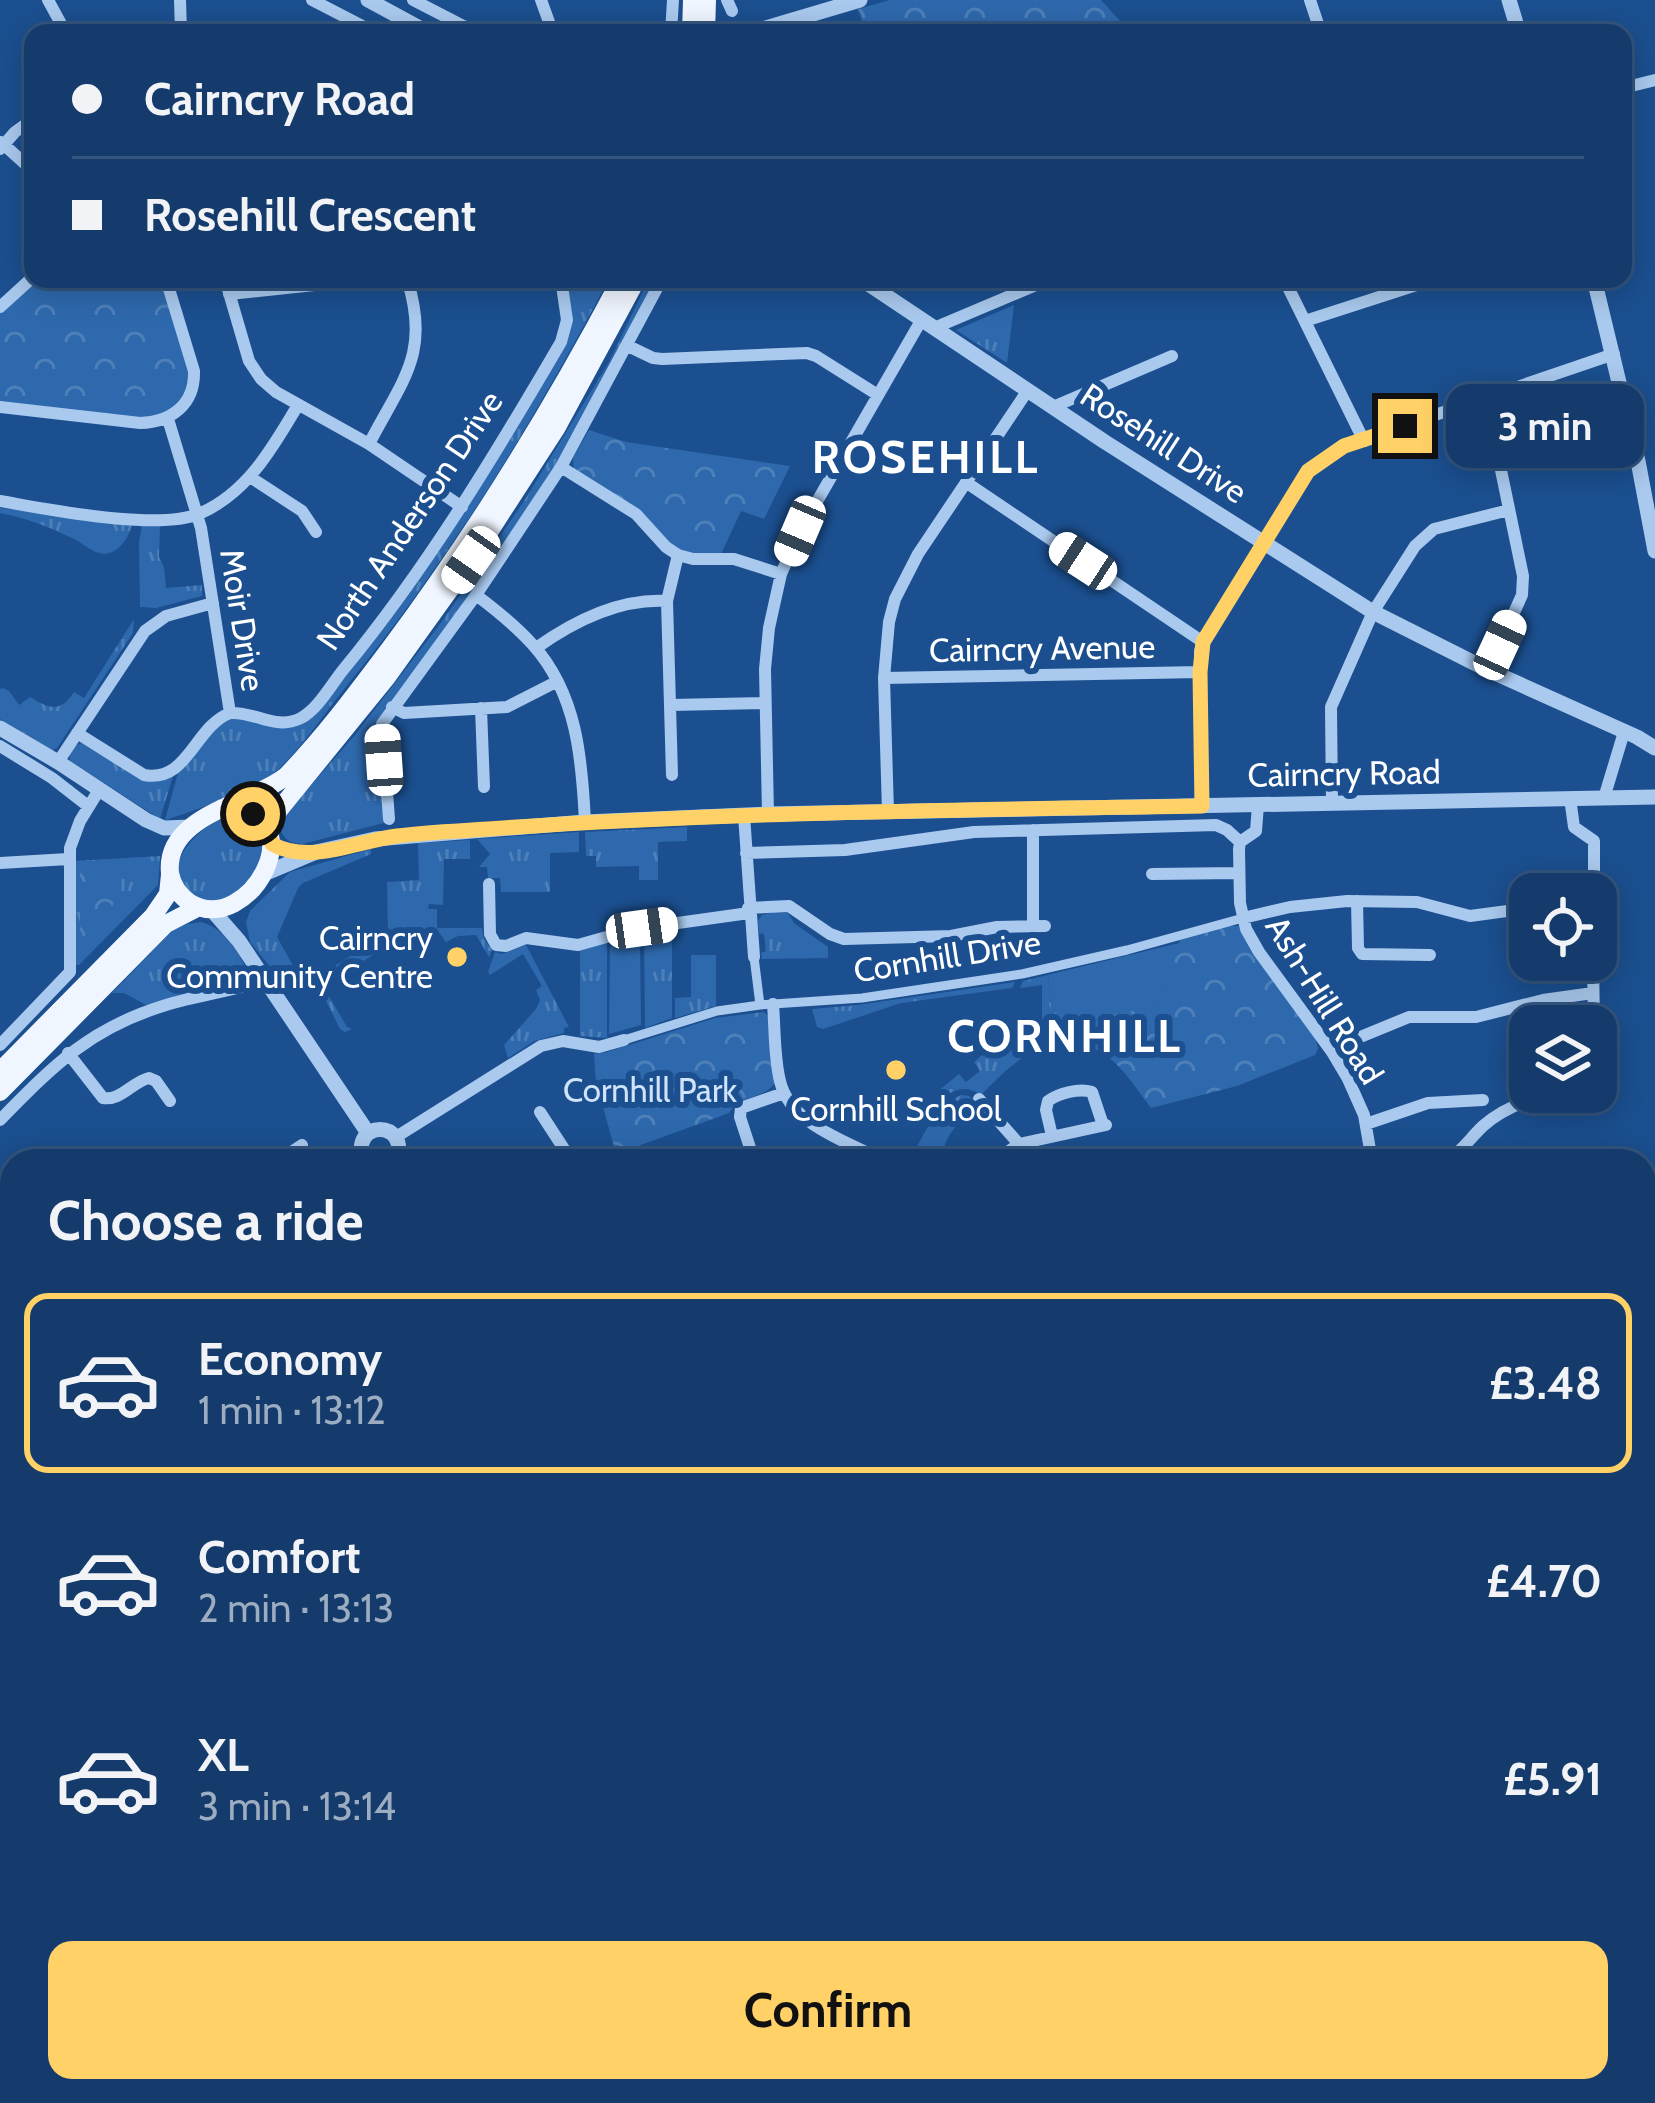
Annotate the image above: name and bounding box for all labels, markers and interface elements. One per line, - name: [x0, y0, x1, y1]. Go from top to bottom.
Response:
- text: Cairncry Road: [144, 72, 415, 126]
- text: Rosehill Crescent: [144, 188, 476, 242]
- street label: Rosehill Drive: [1073, 375, 1255, 511]
- street label: North Anderson Drive: [307, 383, 511, 657]
- callout: 3 min: [1447, 384, 1645, 468]
- route end: [1378, 399, 1432, 453]
- text: 3 min: [1498, 402, 1592, 450]
- district label: ROSEHILL: [812, 430, 1040, 484]
- car: [769, 491, 831, 571]
- car: [436, 520, 506, 600]
- car: [1043, 526, 1123, 596]
- street label: Moir Drive: [212, 546, 274, 694]
- car: [1468, 605, 1532, 685]
- street label: Cairncry Avenue: [929, 626, 1155, 670]
- car: [364, 723, 404, 797]
- street label: Cairncry Road: [1247, 751, 1441, 795]
- route start: [226, 787, 280, 841]
- map controls: [1509, 873, 1617, 1113]
- button: locate: [1509, 873, 1617, 981]
- car: [604, 905, 680, 951]
- street label: Ash-Hill Road: [1258, 909, 1392, 1091]
- place label: Cairncry Community Centre: [166, 918, 433, 996]
- street label: Cornhill Drive: [851, 921, 1043, 991]
- marker: Cairncry Community Centre: [444, 944, 470, 970]
- button: layers: [1509, 1005, 1617, 1113]
- district label: CORNHILL: [947, 1009, 1183, 1063]
- marker: Cornhill School: [883, 1057, 909, 1083]
- park label: Cornhill Park: [563, 1070, 737, 1110]
- place label: Cornhill School: [790, 1089, 1002, 1129]
- text: Choose a ride: [48, 1188, 363, 1254]
- icon: car: [54, 1329, 162, 1437]
- text: Economy: [198, 1332, 382, 1386]
- text: £3.48: [1489, 1356, 1602, 1410]
- text: 1 min · 13:12: [198, 1386, 386, 1434]
- icon: car: [54, 1527, 162, 1635]
- text: Comfort: [198, 1530, 361, 1584]
- text: £4.70: [1486, 1554, 1602, 1608]
- text: 2 min · 13:13: [198, 1584, 394, 1632]
- icon: car: [54, 1725, 162, 1833]
- text: XL: [198, 1728, 249, 1782]
- text: £5.91: [1503, 1752, 1602, 1806]
- text: 3 min · 13:14: [198, 1782, 396, 1830]
- button: Confirm: [48, 1941, 1608, 2079]

